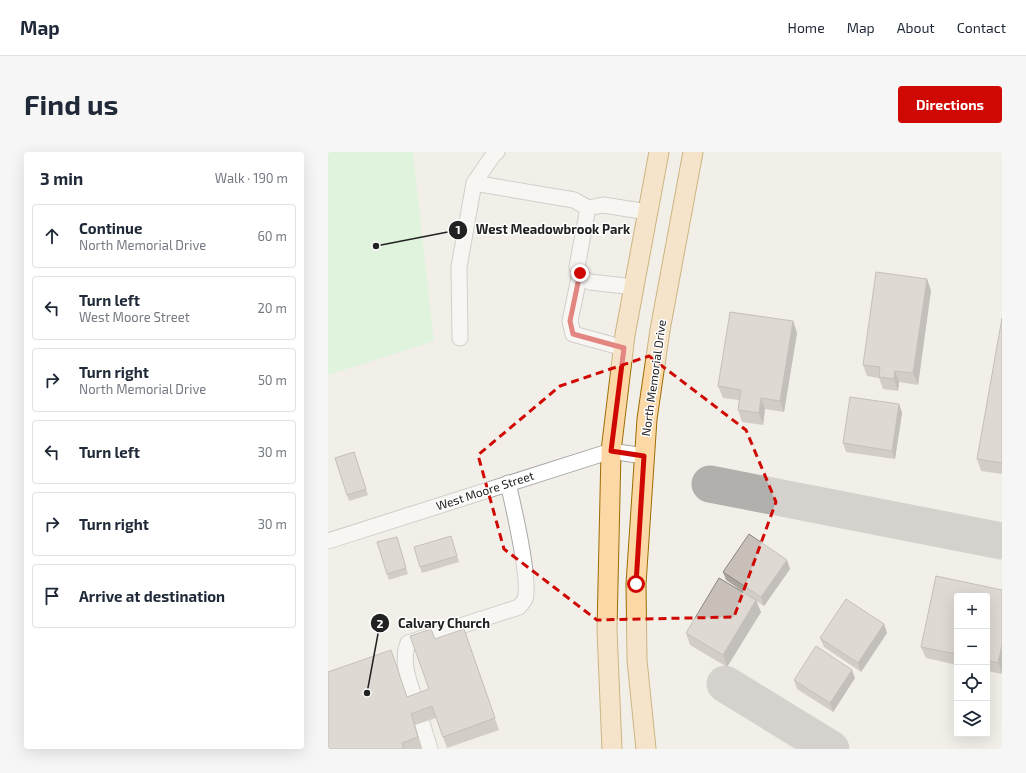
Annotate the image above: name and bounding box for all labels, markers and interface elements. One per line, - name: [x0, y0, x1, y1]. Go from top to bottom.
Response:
- text: Map: [20, 16, 60, 39]
- text: Home: [788, 19, 825, 36]
- text: Map: [847, 19, 875, 36]
- text: About: [897, 19, 935, 36]
- text: Contact: [957, 19, 1006, 36]
- button: Directions: [898, 86, 1002, 123]
- text: Find us: [24, 87, 118, 121]
- text: 3 min: [40, 168, 83, 188]
- text: Walk · 190 m: [215, 170, 288, 186]
- callout: West Meadowbrook Park: [448, 217, 638, 242]
- text: Continue: [79, 219, 142, 237]
- text: West Meadowbrook Park: [476, 221, 631, 237]
- text: 1: [455, 222, 461, 236]
- icon: ahead: [41, 225, 63, 247]
- text: 60 m: [257, 228, 287, 244]
- text: North Memorial Drive: [79, 237, 206, 253]
- route end: [571, 264, 589, 282]
- text: Turn left: [79, 291, 140, 309]
- icon: left: [41, 297, 63, 319]
- text: 20 m: [258, 300, 287, 316]
- text: West Moore Street: [79, 309, 190, 325]
- street label: North Memorial Drive: [638, 319, 668, 437]
- text: Turn right: [79, 363, 149, 381]
- icon: right: [41, 369, 63, 391]
- text: 50 m: [258, 372, 287, 388]
- text: North Memorial Drive: [79, 381, 206, 397]
- icon: left: [41, 441, 63, 463]
- text: Turn left: [79, 443, 140, 461]
- text: 30 m: [258, 444, 287, 460]
- street label: West Moore Street: [434, 467, 536, 513]
- icon: right: [41, 513, 63, 535]
- text: Turn right: [79, 515, 149, 533]
- text: 30 m: [258, 516, 287, 532]
- route start: [627, 575, 645, 593]
- icon: arrive: [41, 585, 63, 607]
- text: Arrive at destination: [79, 587, 225, 605]
- map controls: [954, 593, 990, 737]
- button: +: [954, 593, 990, 629]
- callout: Calvary Church: [370, 611, 498, 636]
- text: Calvary Church: [398, 615, 490, 631]
- text: 2: [377, 616, 384, 630]
- button: −: [954, 629, 990, 665]
- button: locate: [954, 665, 990, 701]
- button: layers: [954, 701, 990, 737]

